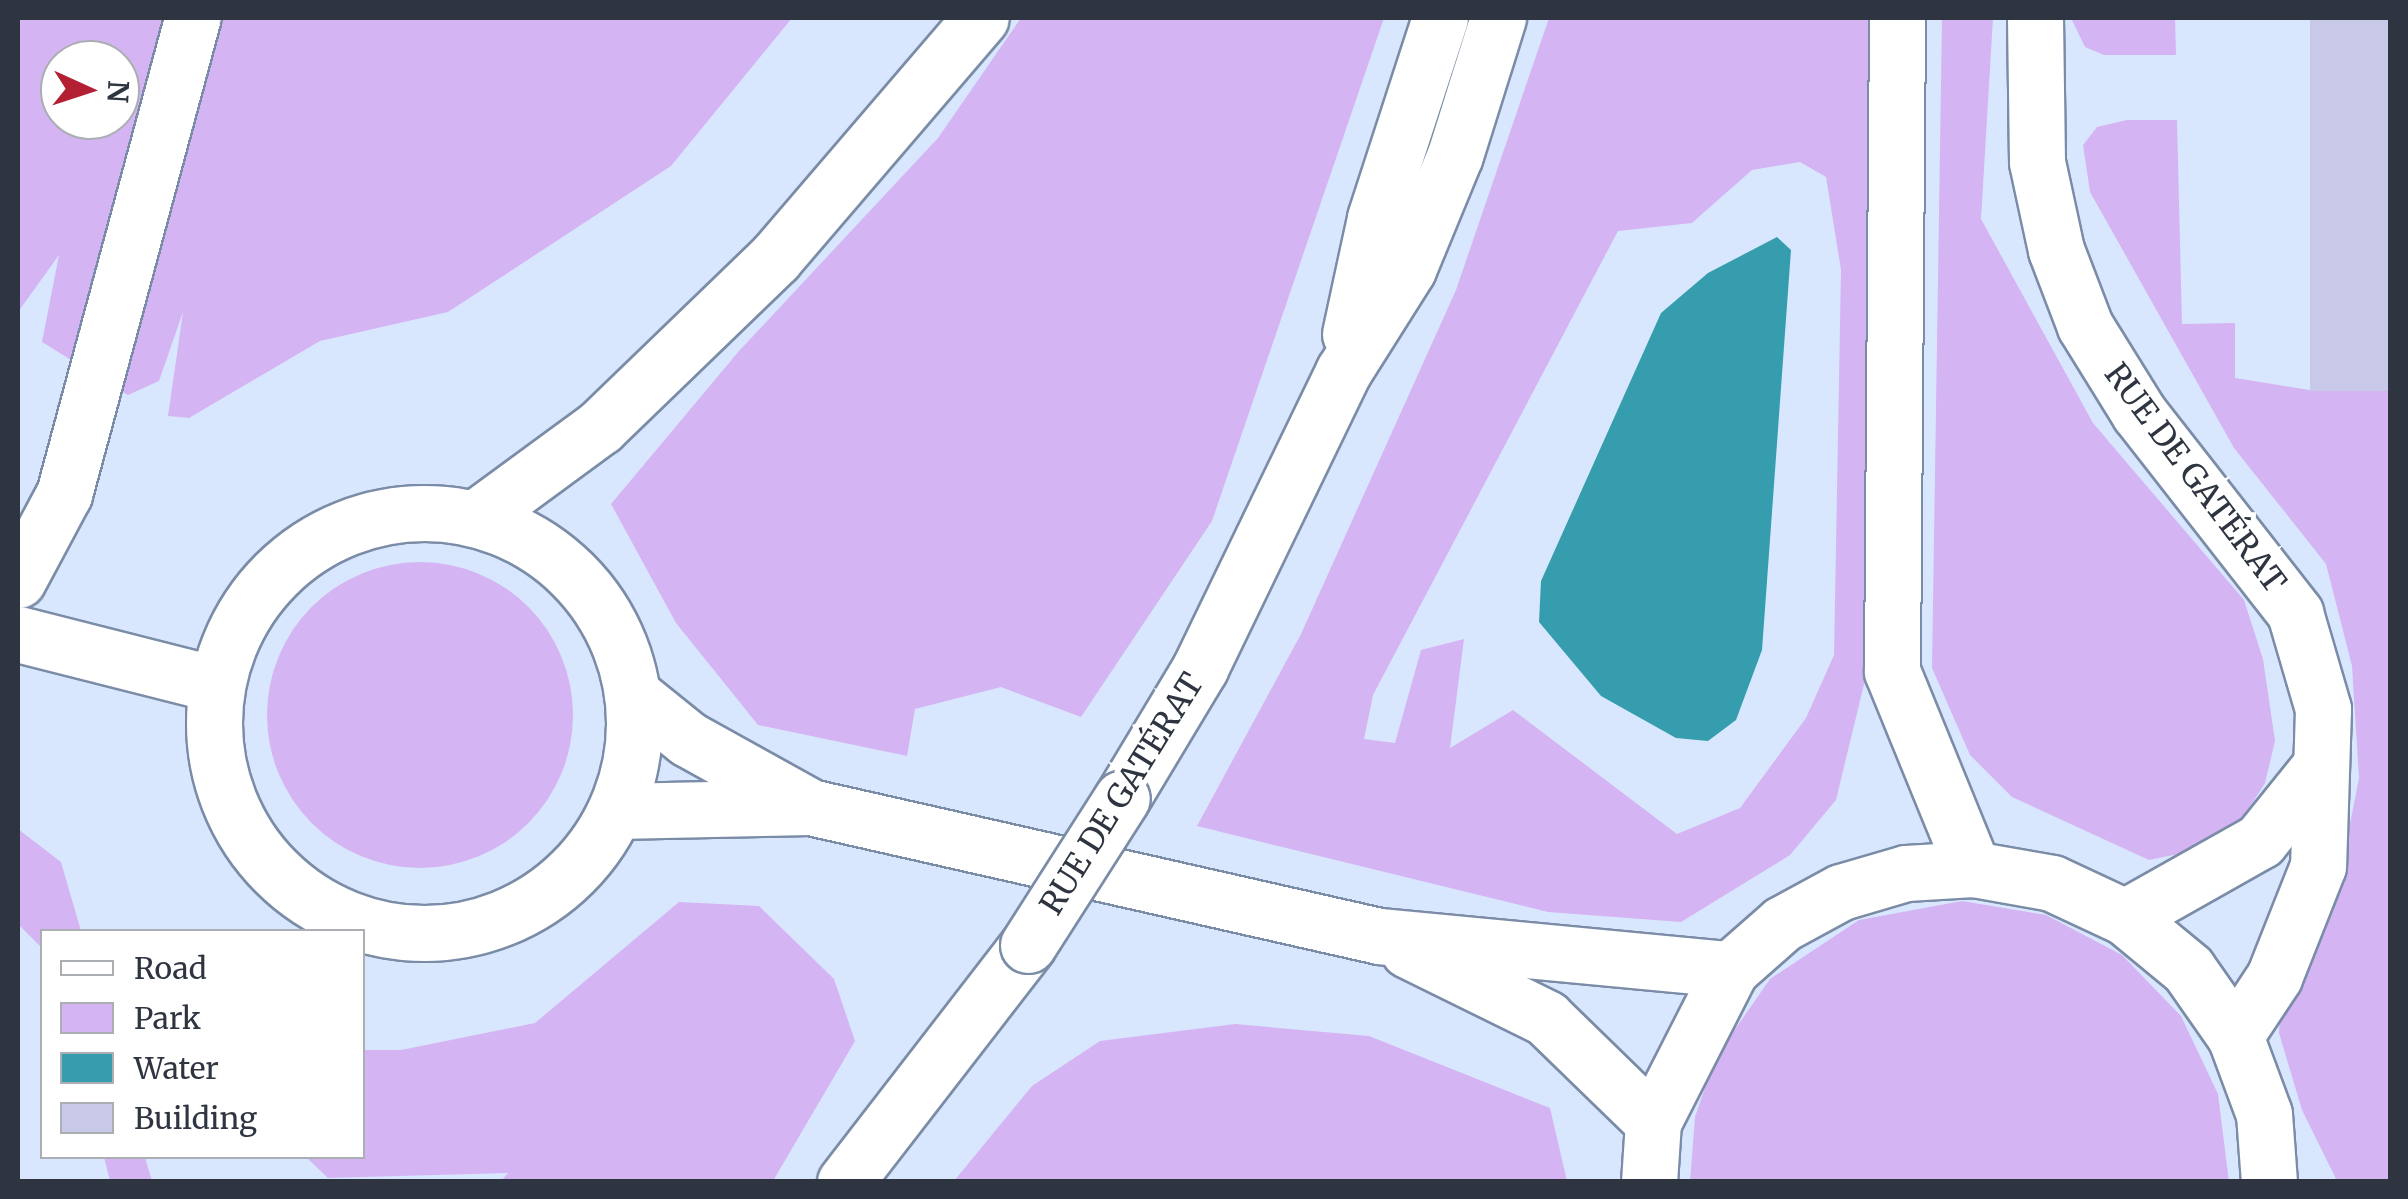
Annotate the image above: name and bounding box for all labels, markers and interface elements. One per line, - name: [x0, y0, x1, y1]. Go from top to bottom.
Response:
- north arrow: [40, 40, 140, 140]
- text: N: [99, 79, 137, 103]
- street label: RUE DE GATÉRAT: [2096, 356, 2294, 600]
- street label: RUE DE GATÉRAT: [1032, 666, 1212, 922]
- legend: [40, 929, 365, 1159]
- text: Road: [134, 949, 207, 987]
- text: Park: [134, 999, 201, 1037]
- text: Water: [134, 1049, 219, 1087]
- text: Building: [134, 1099, 257, 1137]

